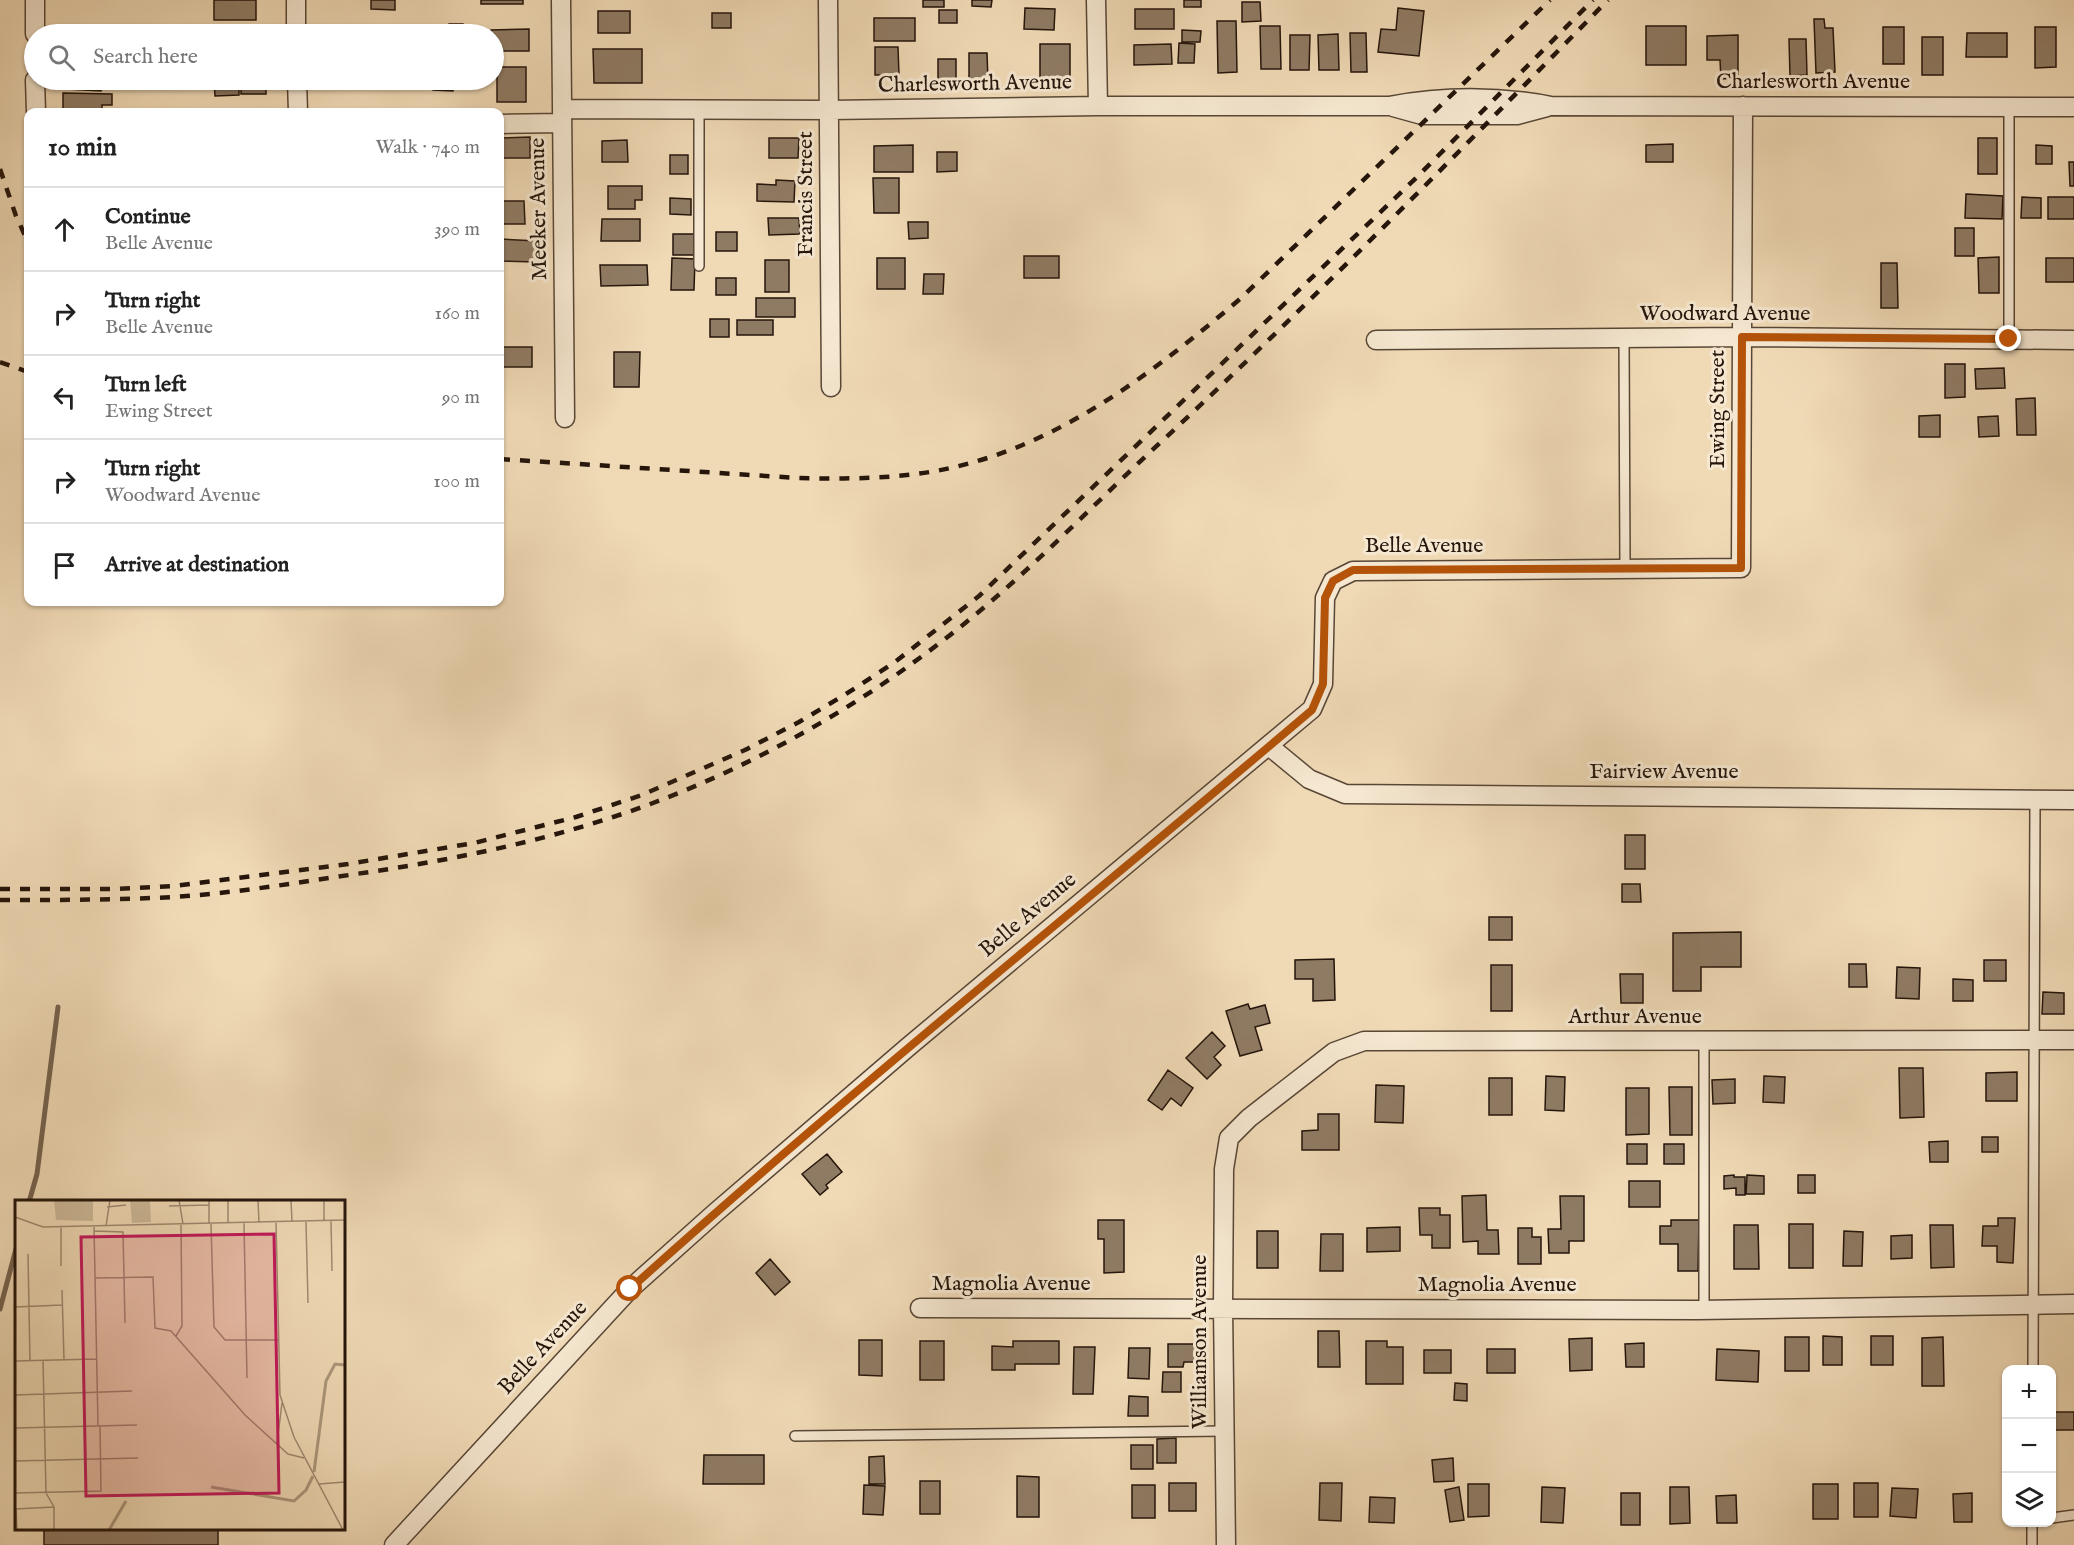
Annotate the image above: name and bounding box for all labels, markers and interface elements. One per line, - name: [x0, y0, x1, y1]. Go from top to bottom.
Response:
- search box: [24, 24, 504, 90]
- icon: search: [45, 41, 78, 74]
- text: Search here: [93, 43, 198, 71]
- street label: Charlesworth Avenue: [878, 68, 1072, 100]
- street label: Charlesworth Avenue: [1716, 68, 1910, 96]
- text: 10 min: [48, 131, 117, 164]
- street label: Francis Street: [792, 131, 820, 257]
- text: Walk · 740 m: [375, 135, 480, 160]
- street label: Meeker Avenue: [524, 138, 554, 280]
- text: Continue: [105, 203, 191, 231]
- icon: ahead: [48, 213, 81, 246]
- text: 390 m: [434, 217, 480, 242]
- text: Belle Avenue: [105, 231, 213, 256]
- text: Turn right: [105, 287, 200, 315]
- icon: right: [48, 297, 81, 330]
- street label: Woodward Avenue: [1640, 300, 1810, 328]
- text: 160 m: [434, 301, 480, 326]
- text: Belle Avenue: [105, 315, 213, 340]
- route end: [1995, 325, 2021, 351]
- street label: Ewing Street: [1704, 349, 1732, 468]
- text: Turn left: [105, 371, 187, 399]
- icon: left: [48, 381, 81, 414]
- text: 90 m: [442, 385, 480, 410]
- text: Ewing Street: [105, 399, 213, 424]
- text: Turn right: [105, 455, 200, 483]
- icon: right: [48, 465, 81, 498]
- text: 100 m: [433, 469, 480, 494]
- text: Woodward Avenue: [105, 483, 260, 508]
- street label: Belle Avenue: [1365, 532, 1483, 560]
- icon: arrive: [48, 549, 81, 582]
- text: Arrive at destination: [105, 551, 289, 579]
- street label: Fairview Avenue: [1589, 758, 1739, 786]
- street label: Belle Avenue: [974, 866, 1082, 964]
- street label: Arthur Avenue: [1567, 1003, 1702, 1031]
- inset map: [15, 1200, 345, 1530]
- street label: Williamson Avenue: [1186, 1255, 1214, 1429]
- street label: Magnolia Avenue: [931, 1270, 1091, 1298]
- street label: Magnolia Avenue: [1417, 1271, 1577, 1299]
- route start: [616, 1275, 642, 1301]
- street label: Belle Avenue: [492, 1295, 594, 1401]
- map controls: [2002, 1365, 2056, 1527]
- button: +: [2002, 1365, 2056, 1419]
- button: −: [2002, 1419, 2056, 1473]
- button: layers: [2002, 1473, 2056, 1527]

